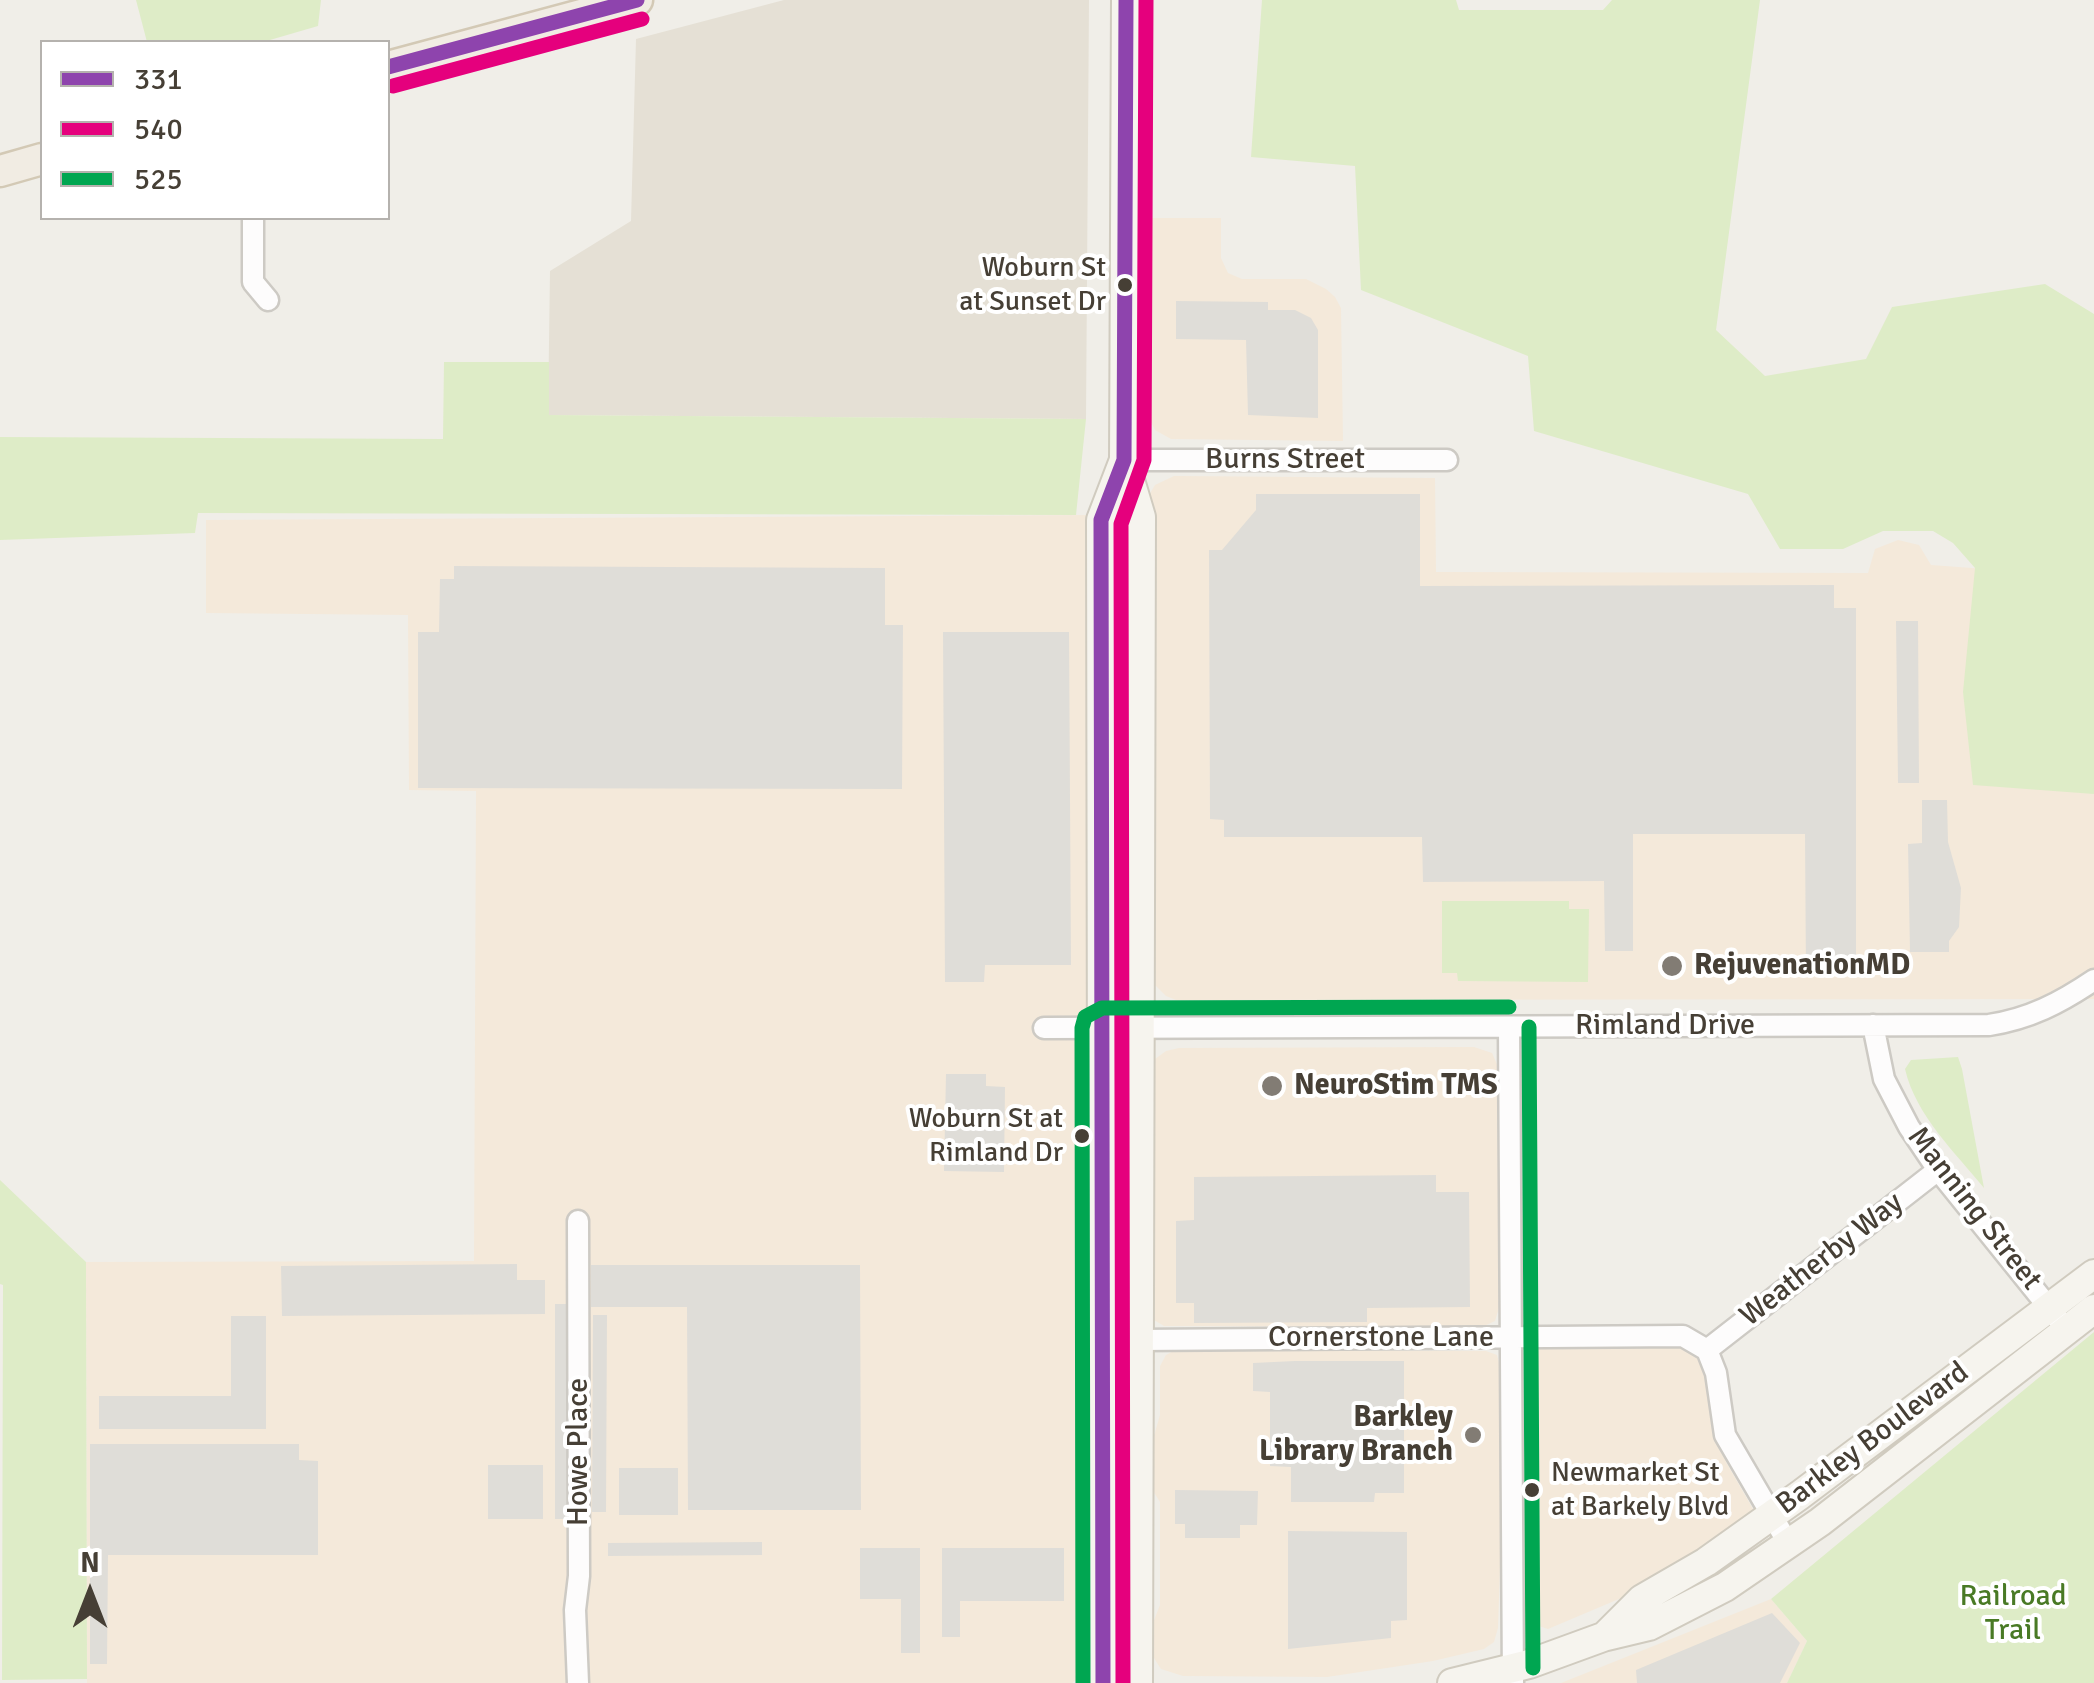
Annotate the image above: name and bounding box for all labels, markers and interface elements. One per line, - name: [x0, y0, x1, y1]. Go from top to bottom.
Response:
- legend: [40, 40, 390, 220]
- text: 331: [134, 61, 183, 98]
- text: 540: [134, 111, 183, 148]
- text: 525: [134, 161, 183, 198]
- place label: Woburn St at Sunset Dr: [959, 252, 1106, 318]
- marker: Woburn St at Sunset Dr: [1115, 275, 1135, 295]
- street label: Burns Street: [1205, 442, 1365, 478]
- place label: RejuvenationMD: [1694, 948, 1910, 984]
- marker: RejuvenationMD: [1659, 953, 1685, 979]
- street label: Rimland Drive: [1575, 1008, 1755, 1044]
- place label: NeuroStim TMS: [1294, 1068, 1498, 1104]
- marker: NeuroStim TMS: [1259, 1073, 1285, 1099]
- place label: Woburn St at Rimland Dr: [909, 1103, 1063, 1169]
- street label: Manning Street: [1899, 1120, 2049, 1298]
- marker: Woburn St at Rimland Dr: [1072, 1126, 1092, 1146]
- street label: Weatherby Way: [1733, 1185, 1911, 1335]
- street label: Cornerstone Lane: [1268, 1320, 1494, 1356]
- street label: Barkley Boulevard: [1770, 1355, 1976, 1523]
- street label: Howe Place: [561, 1378, 597, 1526]
- place label: Barkley Library Branch: [1259, 1400, 1453, 1470]
- marker: Barkley Library Branch: [1462, 1424, 1484, 1446]
- place label: Newmarket St at Barkely Blvd: [1551, 1457, 1729, 1523]
- marker: Newmarket St at Barkely Blvd: [1522, 1480, 1542, 1500]
- north arrow: [40, 1543, 140, 1643]
- text: N: [80, 1546, 100, 1580]
- park label: Railroad Trail: [1959, 1579, 2067, 1650]

